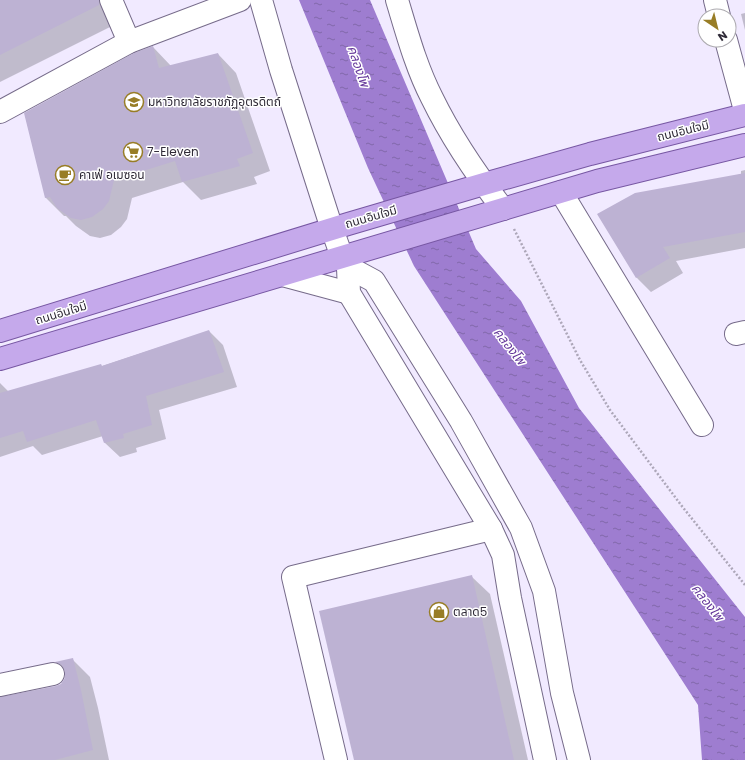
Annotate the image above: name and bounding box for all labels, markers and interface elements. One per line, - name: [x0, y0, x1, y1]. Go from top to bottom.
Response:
- north arrow: [697, 8, 737, 48]
- text: N: [715, 27, 731, 45]
- water label: คลองโพ: [343, 43, 375, 91]
- school or university icon: มหาวิทยาลัยราชภัฏอุตรดิตถ์: [123, 91, 145, 113]
- place label: มหาวิทยาลัยราชภัฏอุตรดิตถ์: [148, 93, 281, 110]
- street label: ถนนอินใจมี: [655, 116, 711, 145]
- supermarket icon: 7-Eleven: [122, 141, 144, 163]
- place label: 7-Eleven: [147, 143, 199, 160]
- cafe icon: คาเฟ่ อเมซอน: [54, 164, 76, 186]
- place label: คาเฟ่ อเมซอน: [79, 166, 145, 183]
- street label: ถนนอินใจมี: [343, 201, 399, 232]
- street label: ถนนอินใจมี: [33, 297, 89, 328]
- water label: คลองโพ: [489, 324, 531, 371]
- water label: คลองโพ: [687, 580, 729, 627]
- shop icon: ตลาด5: [428, 601, 450, 623]
- place label: ตลาด5: [453, 603, 487, 620]

